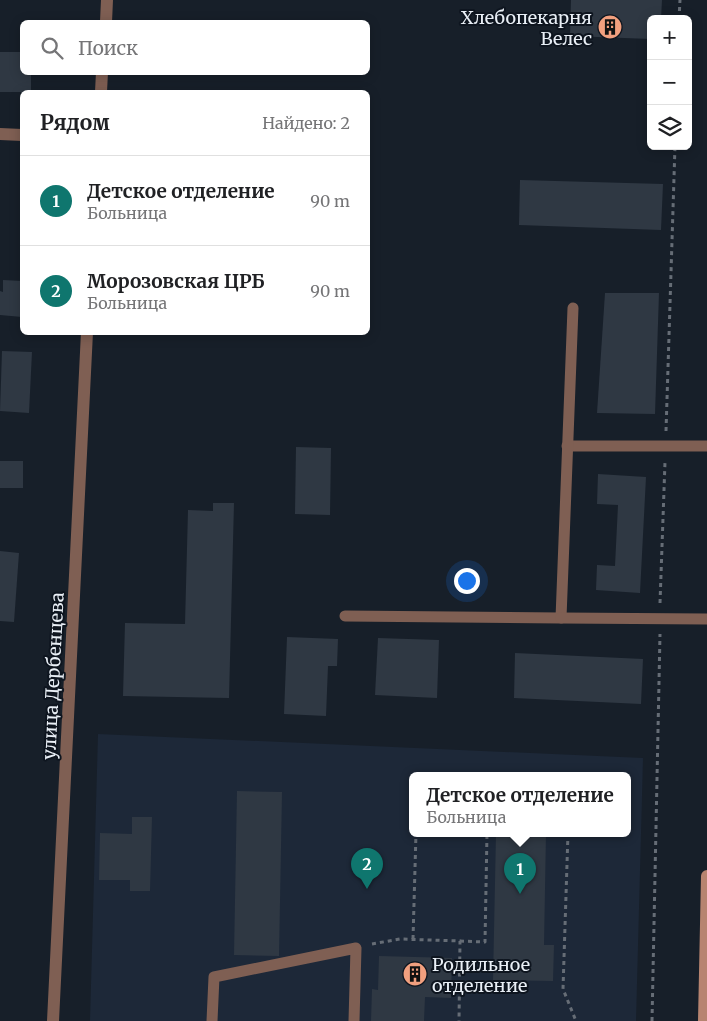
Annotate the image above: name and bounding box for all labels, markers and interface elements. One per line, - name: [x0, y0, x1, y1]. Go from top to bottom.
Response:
- place label: Хлебопекарня Велес: [461, 6, 592, 50]
- building icon: Хлебопекарня Велес: [597, 14, 623, 40]
- map controls: [647, 15, 692, 150]
- button: +: [647, 15, 692, 60]
- search box: [20, 20, 370, 75]
- icon: search: [38, 34, 66, 62]
- text: Поиск: [78, 36, 138, 60]
- button: −: [647, 60, 692, 105]
- button: layers: [647, 105, 692, 150]
- text: Рядом: [40, 109, 110, 136]
- text: Найдено: 2: [262, 113, 350, 133]
- text: Детское отделение: [87, 179, 275, 203]
- text: 1: [52, 191, 60, 211]
- text: 90 m: [310, 191, 350, 211]
- text: Больница: [87, 203, 167, 223]
- text: Морозовская ЦРБ: [87, 269, 265, 293]
- text: 2: [51, 281, 61, 301]
- text: 90 m: [310, 281, 350, 301]
- text: Больница: [87, 293, 167, 313]
- your location: [454, 568, 480, 594]
- street label: улица Дербенцева: [37, 591, 69, 760]
- popup: [409, 772, 631, 837]
- text: Детское отделение: [426, 783, 614, 807]
- text: Больница: [426, 807, 506, 827]
- pin: 2: [351, 848, 383, 889]
- pin: 1: [504, 853, 536, 894]
- place label: Родильное отделение: [432, 953, 530, 997]
- building icon: Родильное отделение: [402, 961, 428, 987]

